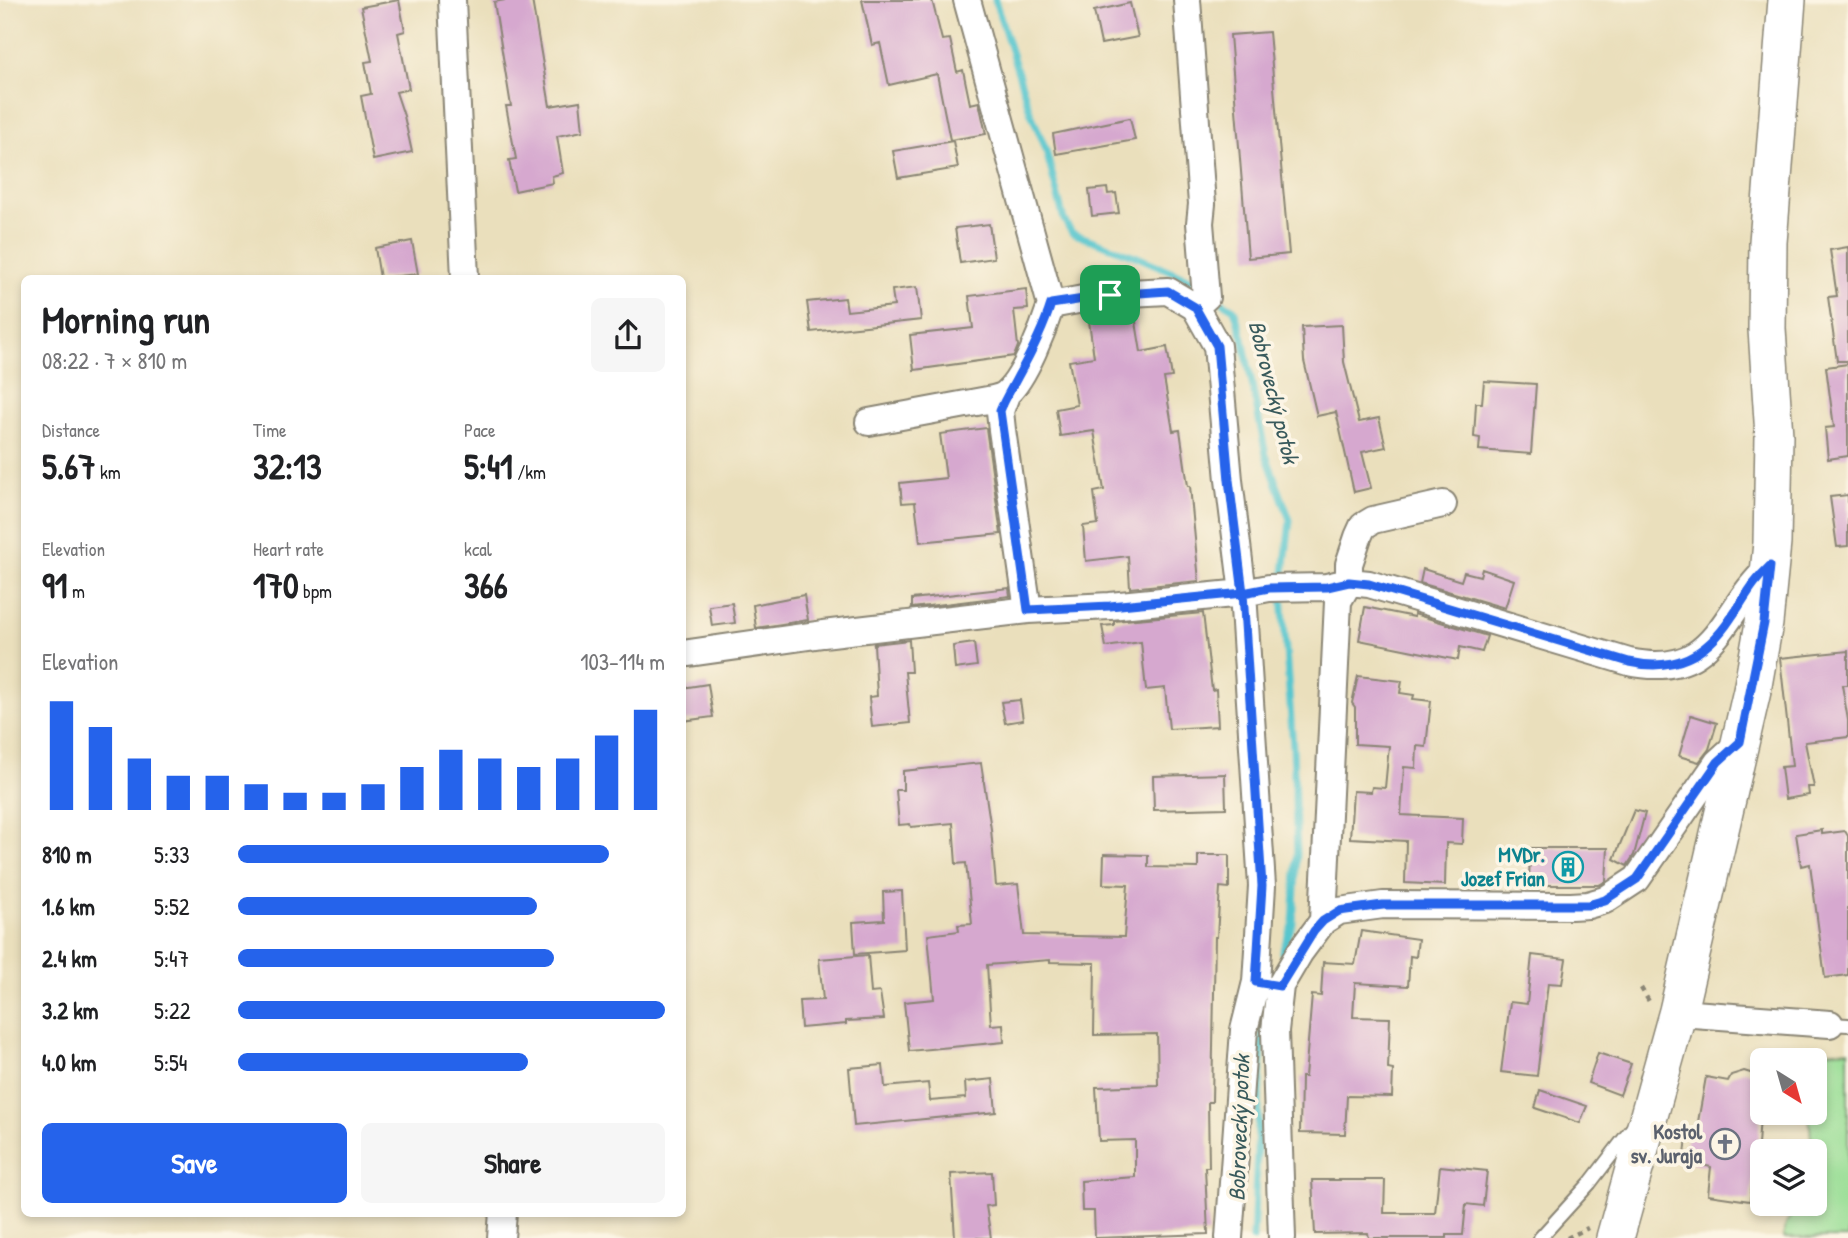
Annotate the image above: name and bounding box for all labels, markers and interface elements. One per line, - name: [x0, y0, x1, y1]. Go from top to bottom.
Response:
- pin: [1080, 265, 1140, 325]
- icon: arrive: [1091, 276, 1129, 314]
- text: Morning run: [42, 293, 210, 345]
- button: share: [591, 298, 665, 372]
- water label: Bobrovecký potok: [1241, 317, 1308, 469]
- text: 08:22 · 7 × 810 m: [42, 345, 187, 376]
- text: Distance: [42, 417, 100, 443]
- text: Time: [253, 417, 287, 443]
- text: Pace: [464, 417, 496, 443]
- text: 5.67: [42, 443, 96, 490]
- text: 32:13: [253, 443, 322, 490]
- text: 5:41: [464, 443, 513, 490]
- text: km: [96, 459, 121, 485]
- text: /km: [513, 459, 546, 485]
- text: Elevation: [42, 536, 105, 562]
- text: Heart rate: [253, 536, 324, 562]
- text: kcal: [464, 536, 492, 562]
- text: 91: [42, 562, 68, 609]
- text: 170: [253, 562, 299, 609]
- text: 366: [464, 562, 508, 609]
- text: m: [68, 578, 85, 604]
- text: bpm: [299, 578, 332, 604]
- text: Elevation: [42, 646, 118, 677]
- text: 103–114 m: [580, 646, 665, 677]
- text: 810 m: [42, 839, 92, 870]
- text: 5:33: [154, 839, 190, 870]
- place label: MVDr. Jozef Frian: [1461, 840, 1545, 893]
- building icon: MVDr. Jozef Frian: [1551, 850, 1585, 884]
- text: 1.6 km: [42, 891, 95, 922]
- text: 5:52: [154, 891, 190, 922]
- text: 2.4 km: [42, 943, 97, 974]
- text: 5:47: [154, 943, 189, 974]
- text: 3.2 km: [42, 995, 98, 1026]
- text: 5:22: [154, 995, 191, 1026]
- text: 4.0 km: [42, 1047, 96, 1078]
- text: 5:54: [154, 1047, 187, 1078]
- north arrow: [1750, 1048, 1827, 1125]
- map controls: [1750, 1048, 1827, 1216]
- water label: Bobrovecký potok: [1220, 1052, 1258, 1202]
- place label: Kostol sv. Juraja: [1631, 1117, 1703, 1170]
- button: Save: [42, 1123, 347, 1203]
- button: Share: [361, 1123, 665, 1203]
- church icon: Kostol sv. Juraja: [1708, 1127, 1742, 1161]
- button: layers: [1750, 1139, 1827, 1216]

